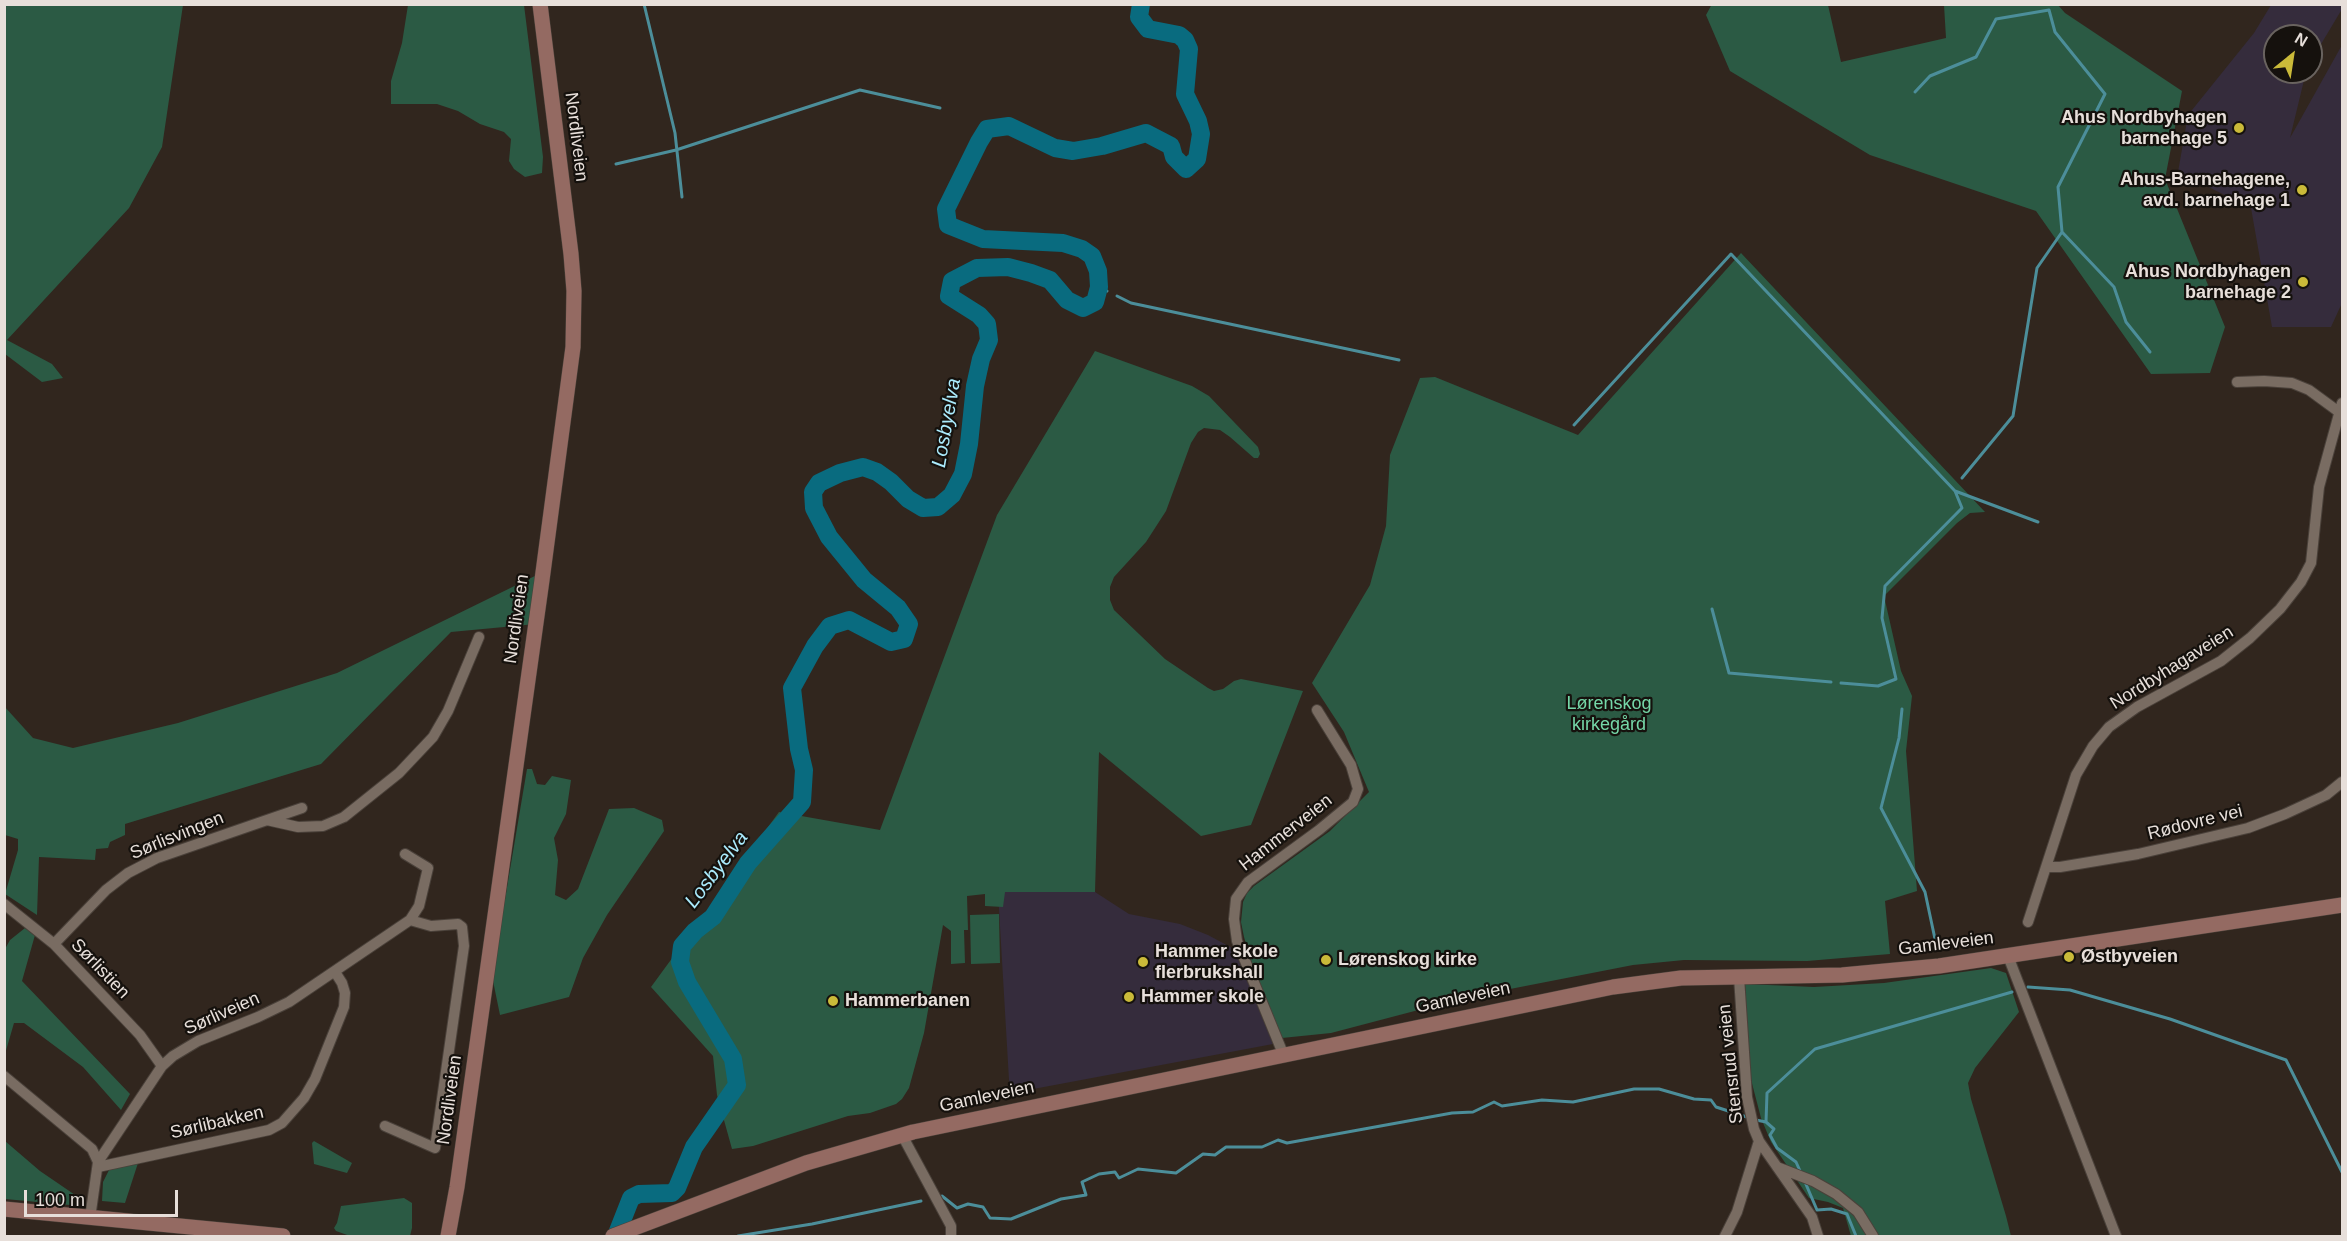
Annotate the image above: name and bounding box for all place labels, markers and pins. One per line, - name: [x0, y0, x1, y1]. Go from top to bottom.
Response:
- place label: Ahus Nordbyhagen barnehage 5: [2061, 107, 2227, 150]
- marker: Ahus Nordbyhagen barnehage 5: [2232, 121, 2246, 135]
- place label: Ahus-Barnehagene, avd. barnehage 1: [2120, 169, 2290, 212]
- marker: Ahus-Barnehagene, avd. barnehage 1: [2295, 183, 2309, 197]
- place label: Ahus Nordbyhagen barnehage 2: [2125, 261, 2291, 304]
- marker: Ahus Nordbyhagen barnehage 2: [2296, 275, 2310, 289]
- place label: Hammer skole flerbrukshall: [1155, 941, 1278, 984]
- place label: Østbyveien: [2081, 946, 2178, 968]
- place label: Lørenskog kirke: [1338, 949, 1477, 971]
- marker: Østbyveien: [2062, 950, 2076, 964]
- marker: Lørenskog kirke: [1319, 953, 1333, 967]
- marker: Hammer skole flerbrukshall: [1136, 955, 1150, 969]
- place label: Hammer skole: [1141, 986, 1264, 1008]
- place label: Hammerbanen: [845, 990, 970, 1012]
- marker: Hammer skole: [1122, 990, 1136, 1004]
- marker: Hammerbanen: [826, 994, 840, 1008]

